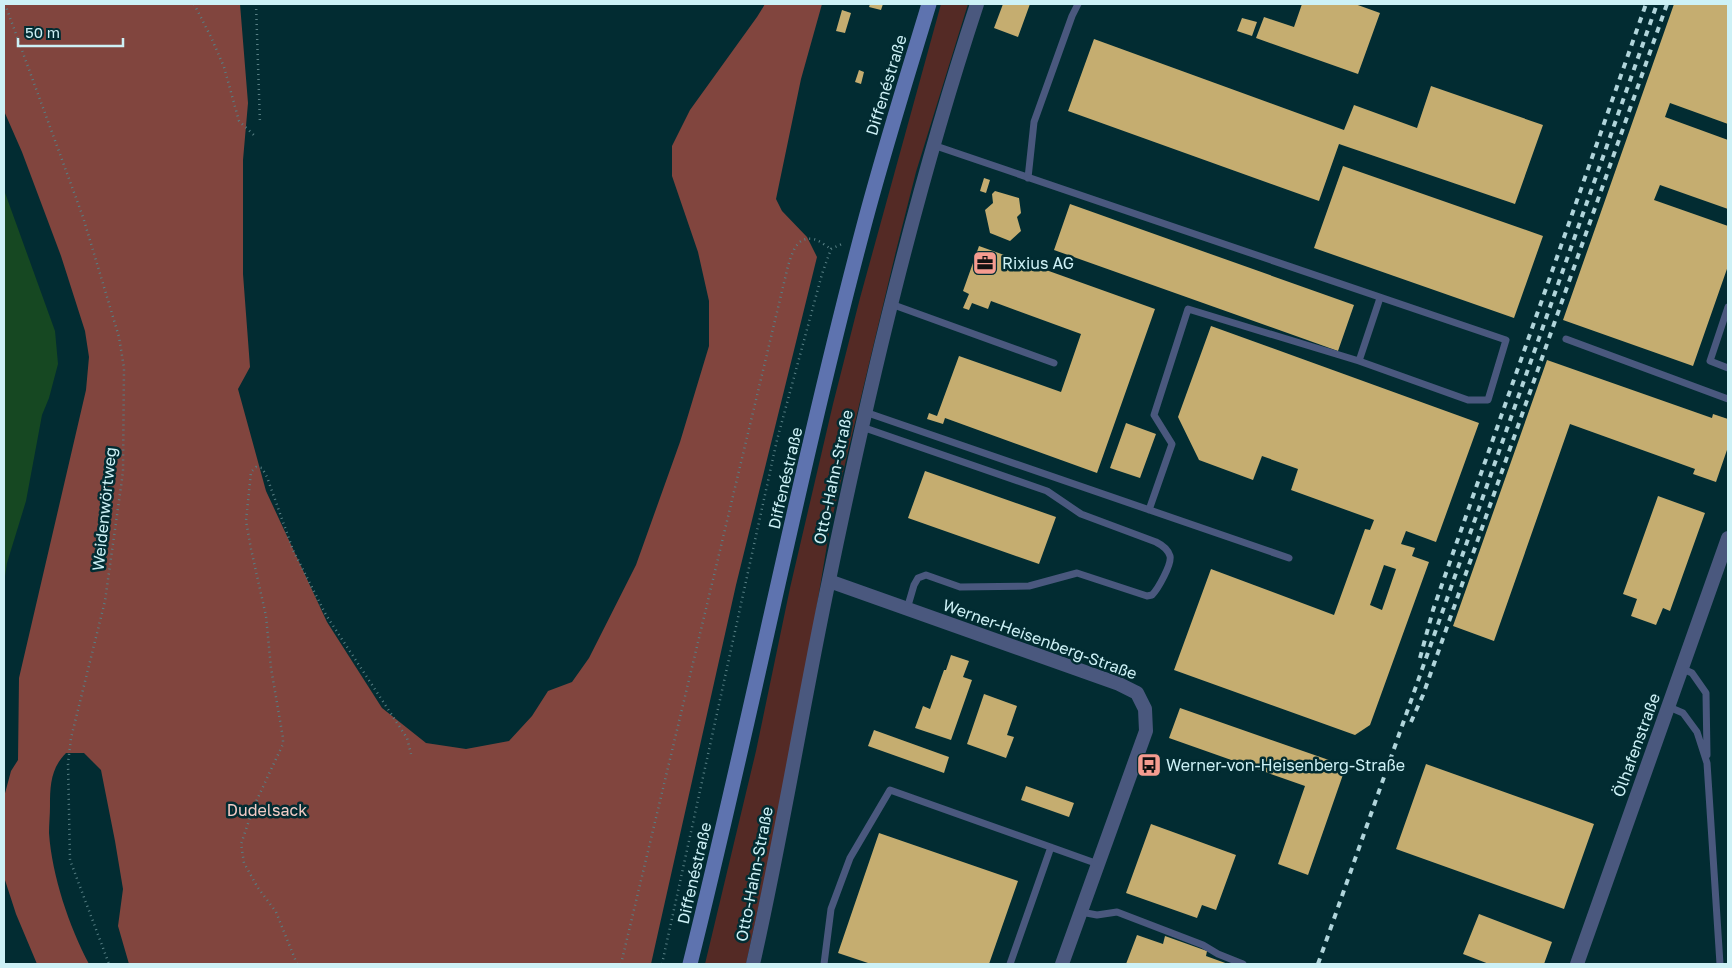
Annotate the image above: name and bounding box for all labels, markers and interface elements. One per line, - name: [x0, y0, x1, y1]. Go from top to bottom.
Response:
- scale bar: [18, 15, 122, 47]
- text: 50 m: [25, 23, 60, 41]
- street label: Diffenéstraße: [861, 32, 911, 138]
- office icon: Rixius AG: [972, 250, 998, 276]
- place label: Rixius AG: [1002, 253, 1074, 273]
- street label: Otto-Hahn-Straße: [809, 408, 857, 546]
- street label: Diffenéstraße: [764, 425, 806, 531]
- street label: Weidenwörtweg: [88, 446, 120, 572]
- street label: Werner-Heisenberg-Straße: [940, 595, 1140, 683]
- street label: Ölhafenstraße: [1608, 690, 1664, 800]
- bus stop icon: Werner-von-Heisenberg-Straße: [1136, 752, 1162, 778]
- place label: Werner-von-Heisenberg-Straße: [1166, 755, 1405, 775]
- park label: Dudelsack: [227, 800, 307, 820]
- street label: Otto-Hahn-Straße: [731, 805, 777, 943]
- street label: Diffenéstraße: [673, 820, 715, 926]

